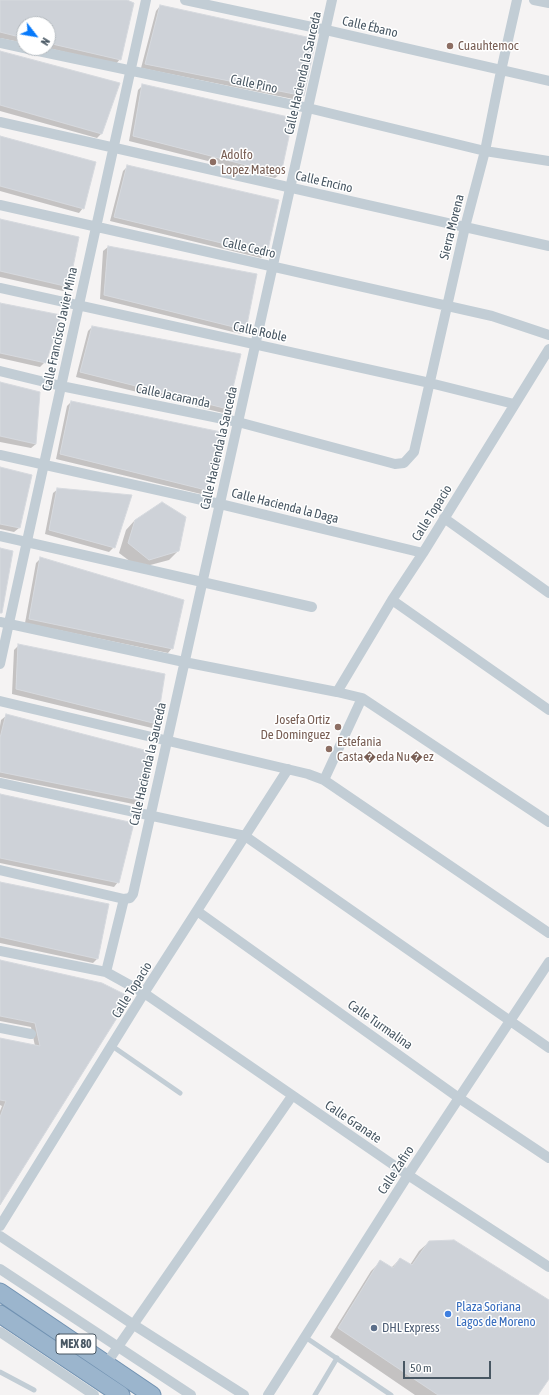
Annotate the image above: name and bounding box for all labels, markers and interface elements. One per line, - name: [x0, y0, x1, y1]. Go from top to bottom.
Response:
- street label: Calle Hacienda la Sauceda: [281, 10, 325, 136]
- street label: Calle Ébano: [341, 13, 399, 41]
- north arrow: [16, 16, 56, 56]
- text: N: [39, 36, 52, 48]
- place label: Cuauhtemoc: [458, 38, 519, 54]
- marker: Cuauhtemoc: [445, 41, 455, 51]
- street label: Calle Pino: [229, 71, 279, 97]
- place label: Adolfo Lopez Mateos: [221, 147, 286, 178]
- marker: Adolfo Lopez Mateos: [208, 157, 218, 167]
- street label: Calle Encino: [294, 168, 354, 196]
- street label: Sierra Morena: [436, 193, 468, 261]
- street label: Calle Cedro: [221, 234, 277, 262]
- street label: Calle Francisco Javier Mina: [39, 266, 81, 392]
- street label: Calle Roble: [232, 319, 288, 345]
- street label: Calle Jacaranda: [134, 381, 212, 411]
- street label: Calle Hacienda la Sauceda: [197, 385, 241, 511]
- street label: Calle Topacio: [409, 482, 455, 544]
- street label: Calle Hacienda la Daga: [230, 485, 340, 527]
- street label: Calle Hacienda la Sauceda: [126, 701, 170, 827]
- place label: Josefa Ortiz De Dominguez: [261, 712, 330, 743]
- marker: Josefa Ortiz De Dominguez: [333, 722, 343, 732]
- place label: Estefania Casta�eda Nu�ez: [337, 734, 434, 765]
- marker: Estefania Casta�eda Nu�ez: [324, 744, 334, 754]
- street label: Calle Topacio: [109, 959, 155, 1021]
- street label: Calle Turmalina: [345, 997, 415, 1053]
- street label: Calle Granate: [322, 1097, 384, 1147]
- street label: Calle Zafiro: [375, 1143, 417, 1197]
- place label: Plaza Soriana Lagos de Moreno: [456, 1299, 536, 1330]
- marker: Plaza Soriana Lagos de Moreno: [443, 1309, 453, 1319]
- place label: DHL Express: [382, 1320, 440, 1336]
- marker: DHL Express: [369, 1323, 379, 1333]
- road number: MEX 80: [56, 1334, 96, 1354]
- scale bar: [405, 1353, 493, 1379]
- text: 50 m: [410, 1361, 432, 1375]

